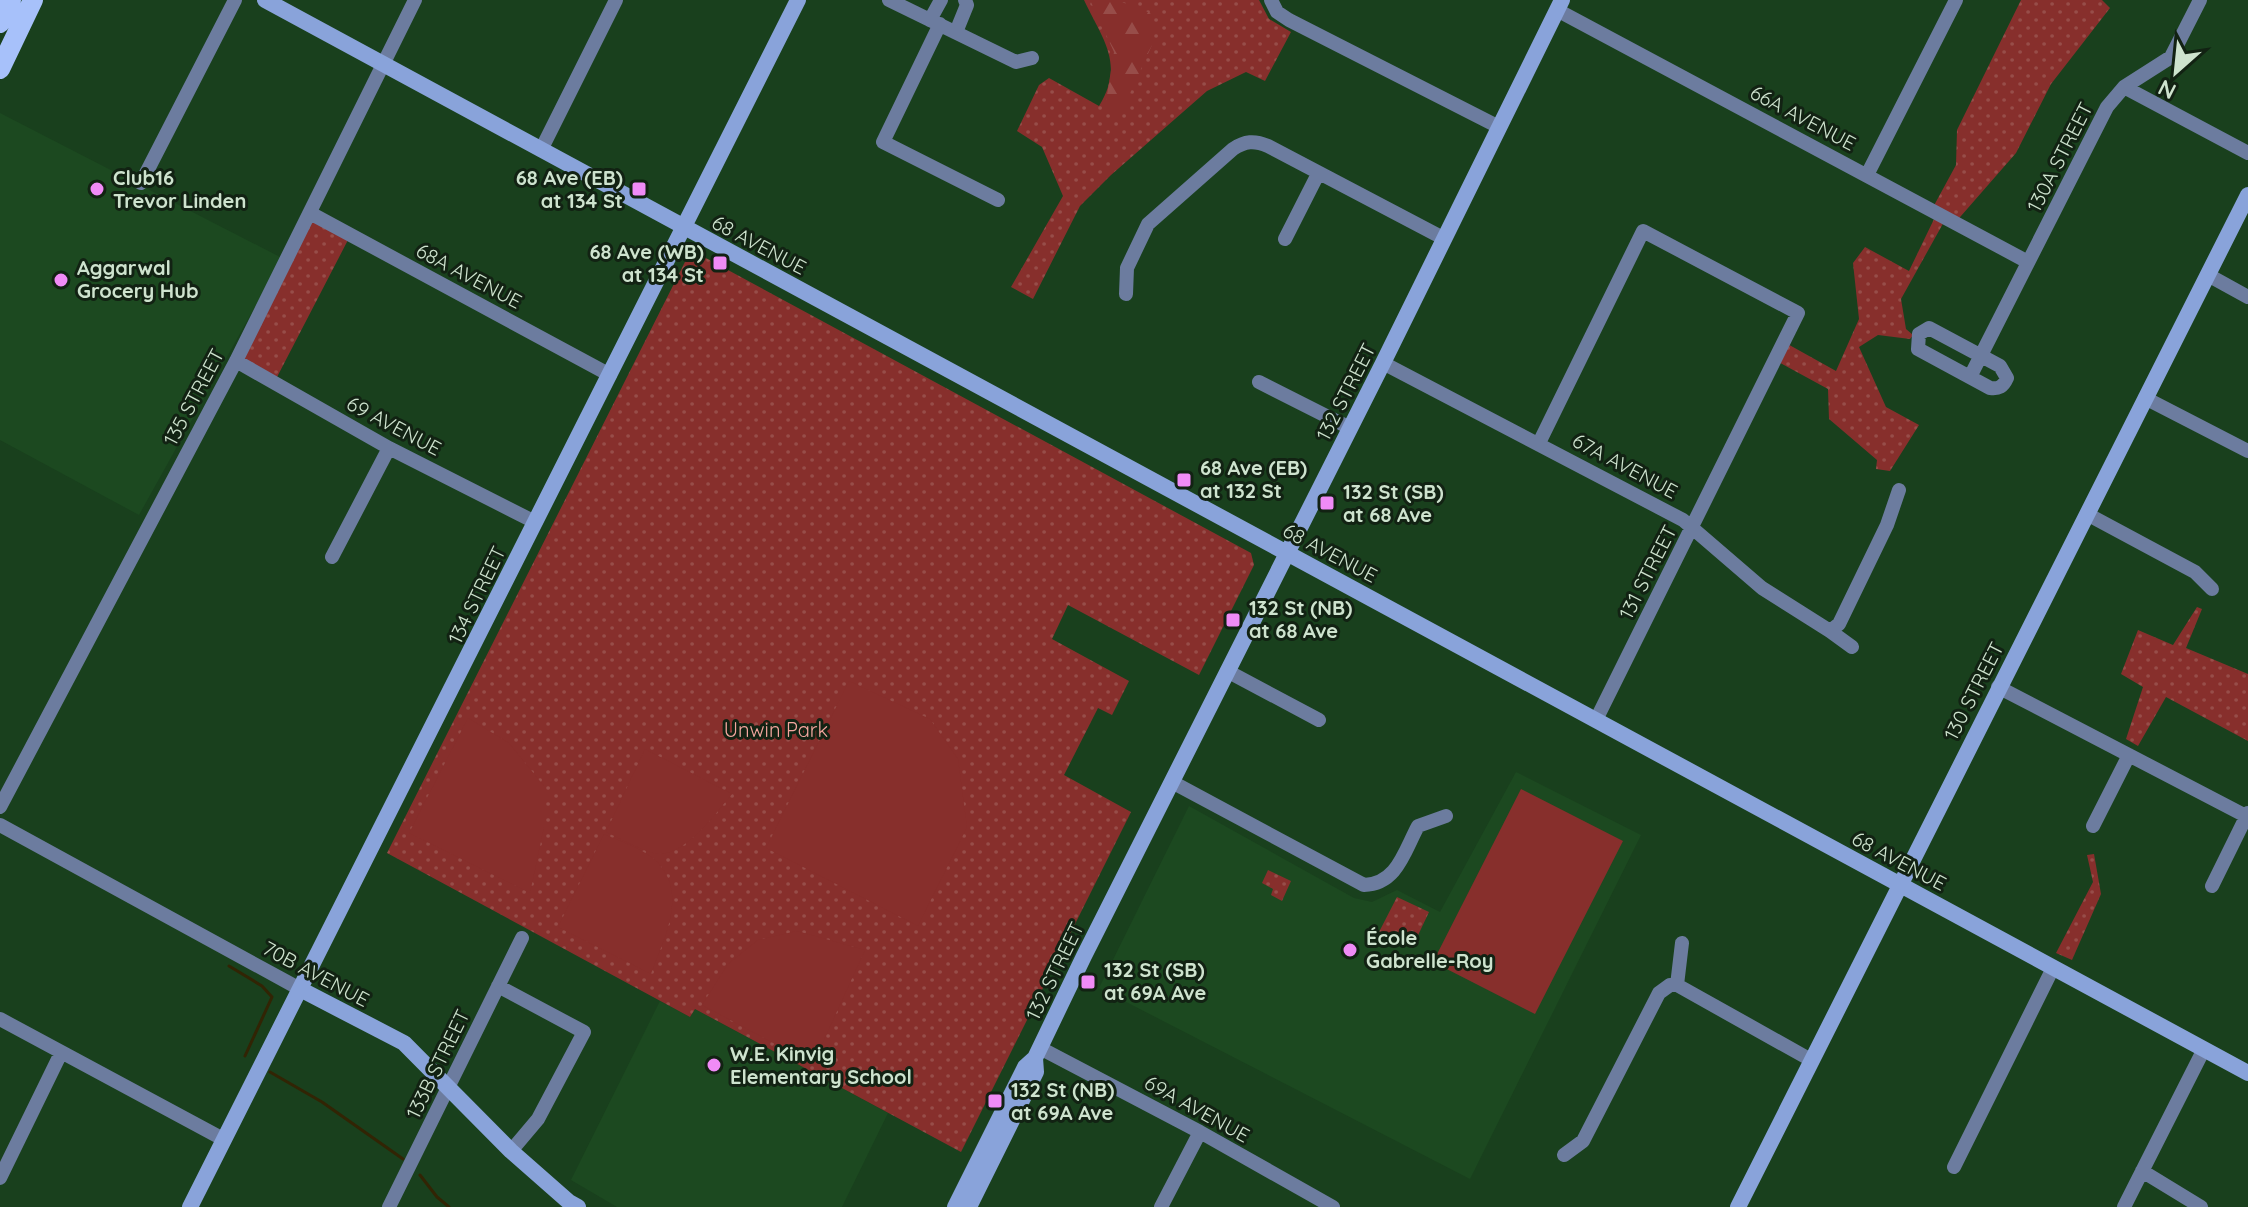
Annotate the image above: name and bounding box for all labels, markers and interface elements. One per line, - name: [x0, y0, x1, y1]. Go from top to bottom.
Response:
- north arrow: [2136, 32, 2216, 112]
- text: N: [2153, 74, 2180, 106]
- street label: 66A AVENUE: [1746, 79, 1860, 156]
- street label: 130A STREET: [2021, 98, 2098, 216]
- place label: Club16 Trevor Linden: [113, 165, 246, 213]
- place label: 68 Ave (EB) at 134 St: [516, 165, 623, 213]
- marker: Club16 Trevor Linden: [88, 180, 106, 198]
- marker: 68 Ave (EB) at 134 St: [630, 180, 648, 198]
- street label: 68 AVENUE: [708, 209, 811, 280]
- street label: 68A AVENUE: [412, 237, 526, 314]
- place label: 68 Ave (WB) at 134 St: [589, 239, 704, 287]
- marker: 68 Ave (WB) at 134 St: [711, 254, 729, 272]
- place label: Aggarwal Grocery Hub: [77, 255, 199, 303]
- marker: Aggarwal Grocery Hub: [52, 271, 70, 289]
- street label: 132 STREET: [1310, 339, 1381, 445]
- street label: 135 STREET: [158, 344, 229, 449]
- street label: 69 AVENUE: [343, 390, 446, 461]
- street label: 67A AVENUE: [1568, 427, 1682, 504]
- place label: 68 Ave (EB) at 132 St: [1200, 455, 1307, 503]
- marker: 68 Ave (EB) at 132 St: [1175, 471, 1193, 489]
- place label: 132 St (SB) at 68 Ave: [1343, 479, 1444, 527]
- marker: 132 St (SB) at 68 Ave: [1318, 494, 1336, 512]
- street label: 68 AVENUE: [1279, 517, 1382, 588]
- street label: 131 STREET: [1613, 521, 1682, 623]
- street label: 134 STREET: [442, 542, 511, 648]
- place label: 132 St (NB) at 68 Ave: [1249, 595, 1352, 643]
- marker: 132 St (NB) at 68 Ave: [1224, 611, 1242, 629]
- street label: 130 STREET: [1938, 638, 2009, 744]
- park label: Unwin Park: [724, 717, 828, 742]
- street label: 68 AVENUE: [1848, 825, 1951, 896]
- street label: 132 STREET: [1020, 918, 1089, 1024]
- place label: École Gabrelle-Roy: [1366, 925, 1494, 973]
- street label: 70B AVENUE: [259, 935, 374, 1012]
- marker: École Gabrelle-Roy: [1341, 941, 1359, 959]
- place label: 132 St (SB) at 69A Ave: [1104, 957, 1206, 1005]
- marker: 132 St (SB) at 69A Ave: [1079, 973, 1097, 991]
- street label: 133B STREET: [400, 1005, 475, 1122]
- place label: W.E. Kinvig Elementary School: [730, 1041, 912, 1089]
- marker: W.E. Kinvig Elementary School: [705, 1056, 723, 1074]
- street label: 69A AVENUE: [1140, 1069, 1254, 1148]
- place label: 132 St (NB) at 69A Ave: [1011, 1077, 1114, 1125]
- marker: 132 St (NB) at 69A Ave: [986, 1092, 1004, 1110]

